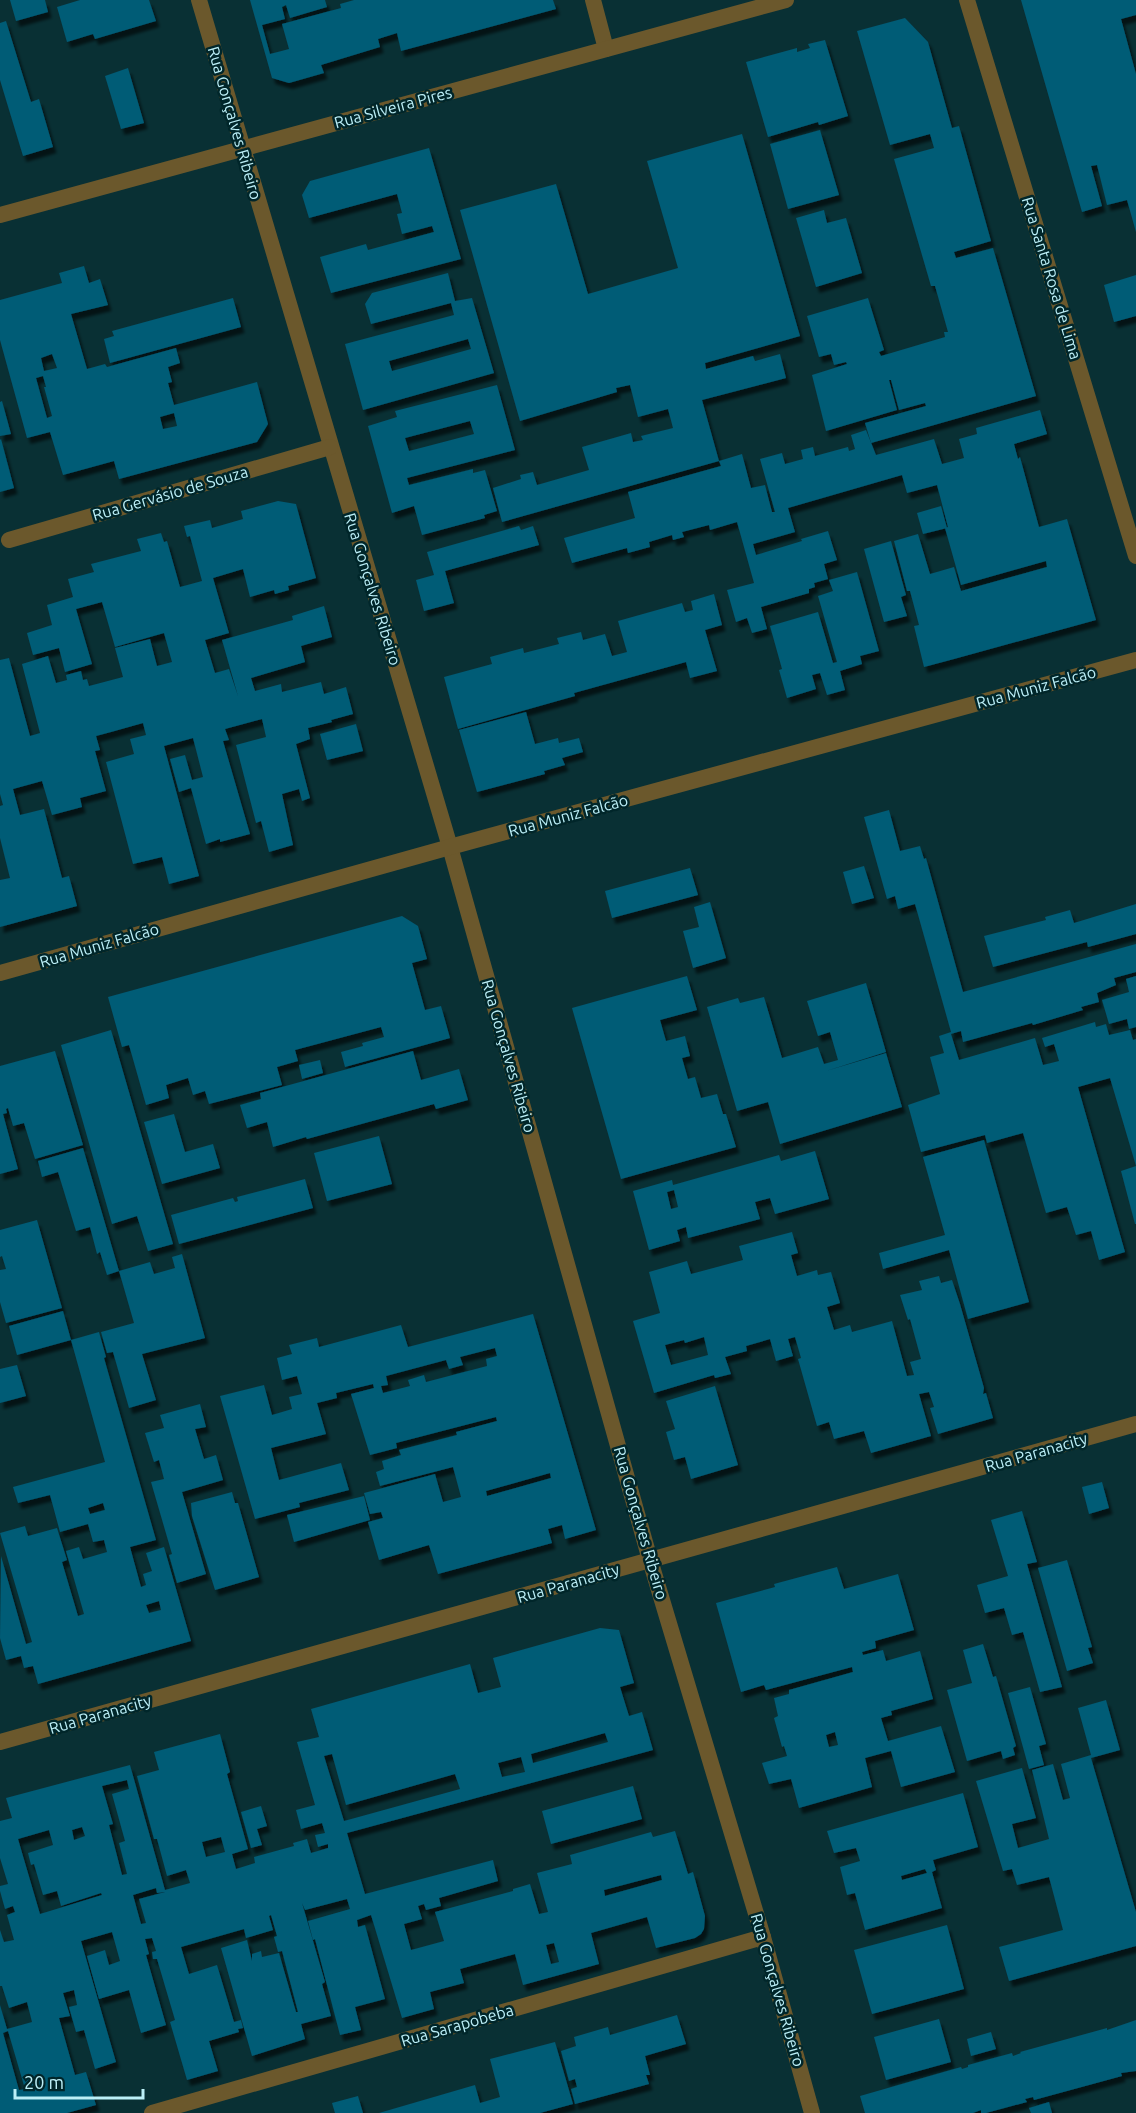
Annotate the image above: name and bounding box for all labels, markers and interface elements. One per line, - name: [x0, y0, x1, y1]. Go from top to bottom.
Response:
- street label: Rua Gonçalves Ribeiro: [205, 44, 265, 202]
- street label: Rua Silveira Pires: [332, 83, 454, 131]
- street label: Rua Santa Rosa de Lima: [1019, 195, 1085, 361]
- street label: Rua Gervásio de Souza: [90, 462, 250, 524]
- street label: Rua Gonçalves Ribeiro: [341, 511, 405, 667]
- street label: Rua Muniz Falcão: [974, 662, 1098, 712]
- street label: Rua Muniz Falcão: [506, 790, 630, 840]
- street label: Rua Muniz Falcão: [37, 919, 161, 971]
- street label: Rua Gonçalves Ribeiro: [479, 977, 539, 1135]
- street label: Rua Paranacity: [983, 1429, 1090, 1475]
- street label: Rua Gonçalves Ribeiro: [611, 1444, 671, 1602]
- street label: Rua Paranacity: [515, 1560, 622, 1606]
- street label: Rua Paranacity: [47, 1691, 154, 1737]
- street label: Rua Gonçalves Ribeiro: [748, 1911, 808, 2069]
- street label: Rua Sarapobeba: [399, 2000, 515, 2050]
- scale bar: [15, 2062, 142, 2100]
- text: 20 m: [24, 2072, 64, 2092]

